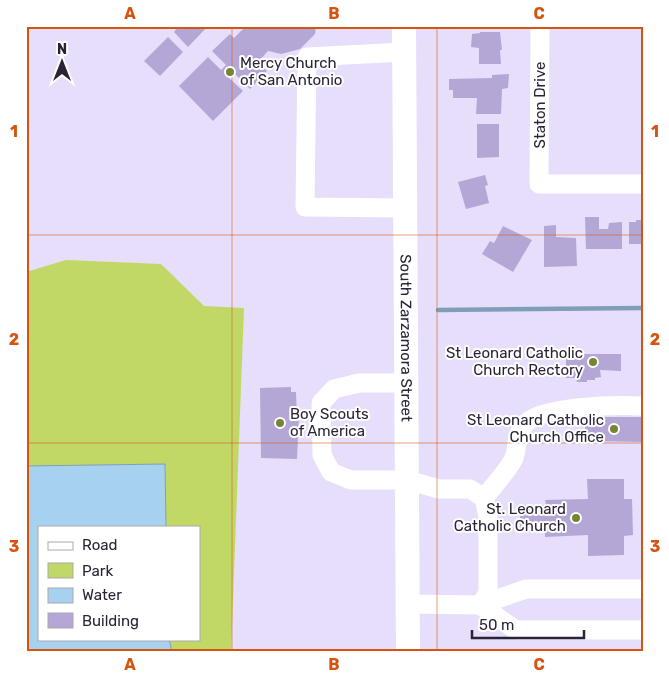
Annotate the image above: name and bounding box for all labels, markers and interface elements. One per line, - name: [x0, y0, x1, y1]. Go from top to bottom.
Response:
- text: A: [124, 4, 136, 23]
- text: B: [328, 4, 340, 23]
- text: C: [533, 4, 545, 23]
- north arrow: [38, 38, 88, 88]
- text: N: [57, 41, 67, 58]
- place label: Mercy Church of San Antonio: [240, 54, 342, 89]
- street label: Staton Drive: [531, 62, 549, 148]
- marker: Mercy Church of San Antonio: [224, 66, 236, 78]
- text: 1: [10, 122, 18, 141]
- text: 1: [651, 122, 659, 141]
- street label: South Zarzamora Street: [396, 254, 416, 422]
- text: 2: [9, 330, 19, 349]
- text: 2: [650, 330, 660, 349]
- place label: St Leonard Catholic Church Rectory: [446, 344, 583, 379]
- marker: St Leonard Catholic Church Rectory: [587, 356, 599, 368]
- place label: Boy Scouts of America: [290, 405, 369, 440]
- place label: St Leonard Catholic Church Office: [467, 411, 604, 446]
- marker: Boy Scouts of America: [274, 417, 286, 429]
- marker: St Leonard Catholic Church Office: [608, 423, 620, 435]
- place label: St. Leonard Catholic Church: [454, 500, 566, 535]
- marker: St. Leonard Catholic Church: [570, 512, 582, 524]
- legend: [38, 526, 200, 640]
- text: Road: [82, 536, 118, 554]
- text: 3: [9, 537, 19, 556]
- text: 3: [650, 537, 660, 556]
- text: Park: [82, 562, 113, 580]
- text: Water: [82, 586, 122, 604]
- scale bar: [472, 608, 584, 640]
- text: Building: [82, 612, 139, 630]
- text: 50 m: [479, 616, 514, 634]
- text: A: [124, 655, 136, 674]
- text: B: [328, 655, 340, 674]
- text: C: [533, 655, 545, 674]

